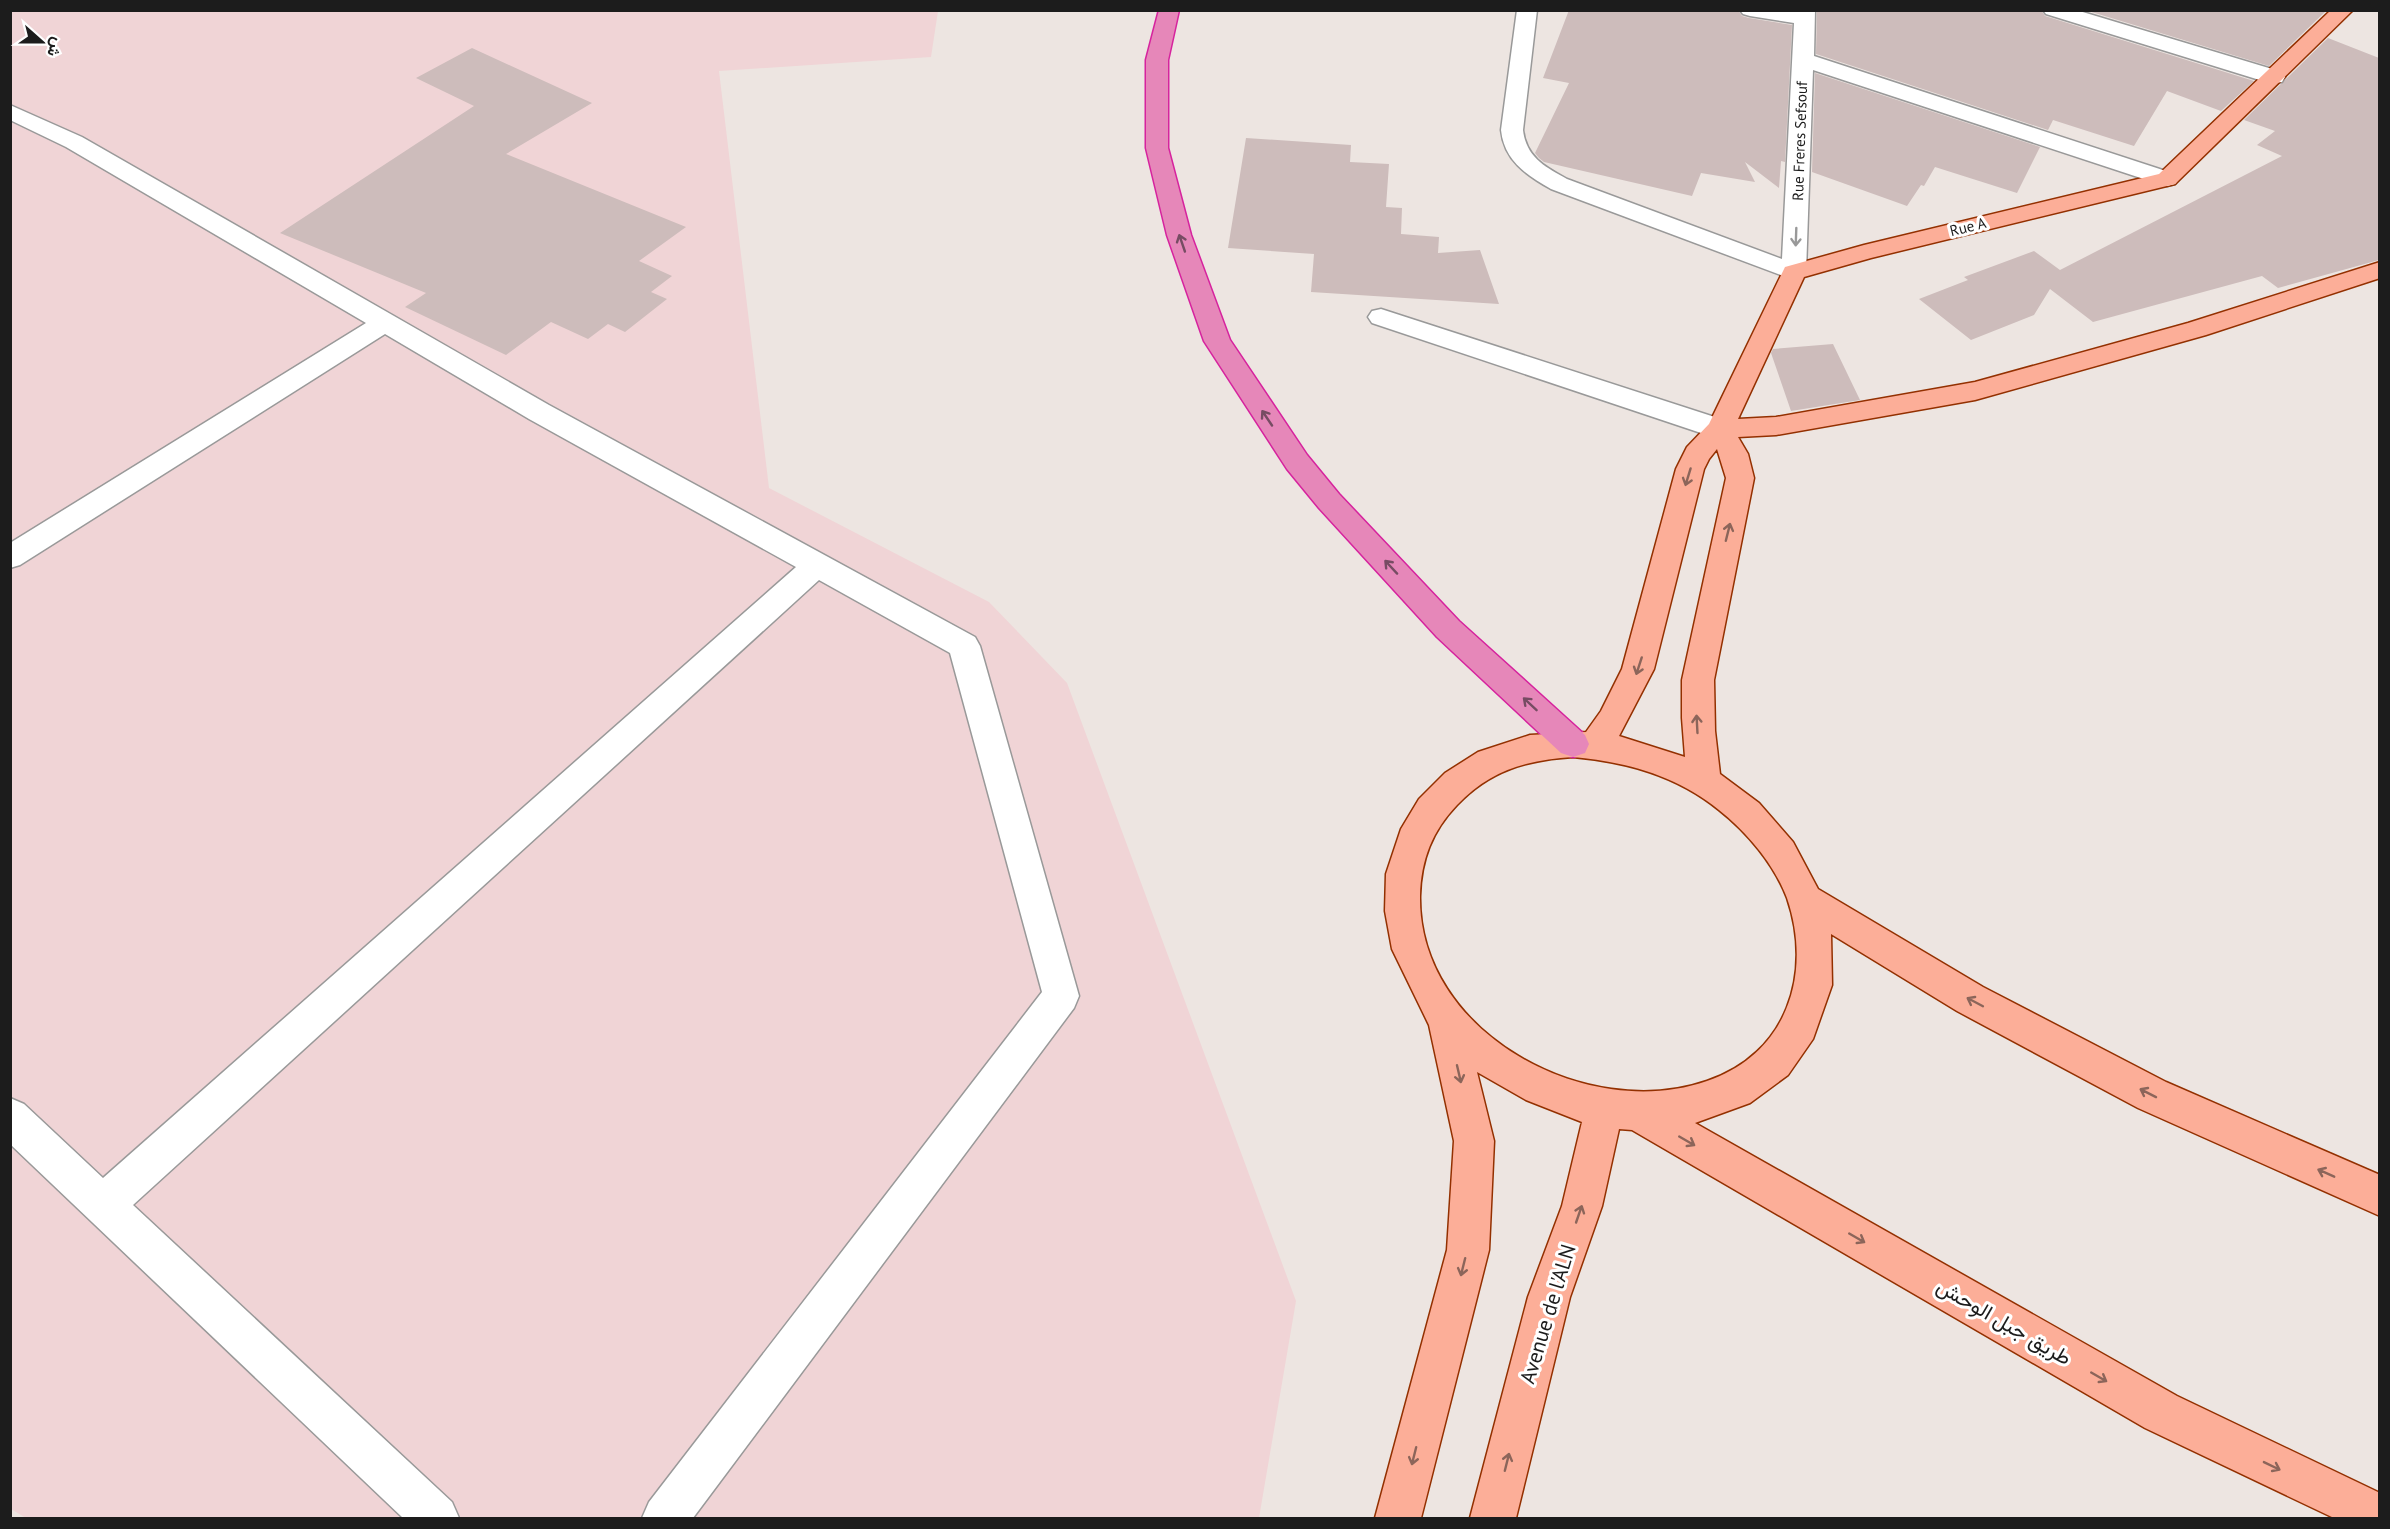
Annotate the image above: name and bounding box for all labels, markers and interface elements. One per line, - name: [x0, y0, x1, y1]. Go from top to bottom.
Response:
- north arrow: [12, 12, 72, 72]
- text: ش: [43, 35, 69, 60]
- street label: Rue Freres Sefsouf: [1788, 80, 1811, 201]
- street label: Rue A: [1948, 213, 1988, 240]
- one-way arrow: [1790, 226, 1802, 246]
- one-way arrow: [1176, 234, 1187, 253]
- one-way arrow: [1261, 410, 1273, 426]
- one-way arrow: [1682, 467, 1693, 486]
- one-way arrow: [1722, 523, 1734, 542]
- one-way arrow: [1384, 560, 1398, 575]
- one-way arrow: [1633, 656, 1644, 675]
- one-way arrow: [1523, 697, 1538, 711]
- one-way arrow: [1691, 715, 1702, 735]
- one-way arrow: [1967, 996, 1985, 1007]
- one-way arrow: [1453, 1065, 1465, 1084]
- one-way arrow: [2140, 1086, 2158, 1098]
- one-way arrow: [1678, 1136, 1696, 1147]
- one-way arrow: [2317, 1166, 2335, 1177]
- one-way arrow: [1575, 1205, 1586, 1224]
- one-way arrow: [1848, 1232, 1865, 1244]
- street label: Avenue de l'ALN: [1514, 1241, 1582, 1387]
- one-way arrow: [1457, 1257, 1469, 1276]
- street label: طريق جبل الوحش: [1932, 1272, 2077, 1371]
- one-way arrow: [2090, 1371, 2107, 1383]
- one-way arrow: [1408, 1446, 1420, 1465]
- one-way arrow: [1502, 1453, 1514, 1472]
- one-way arrow: [2263, 1460, 2281, 1472]

